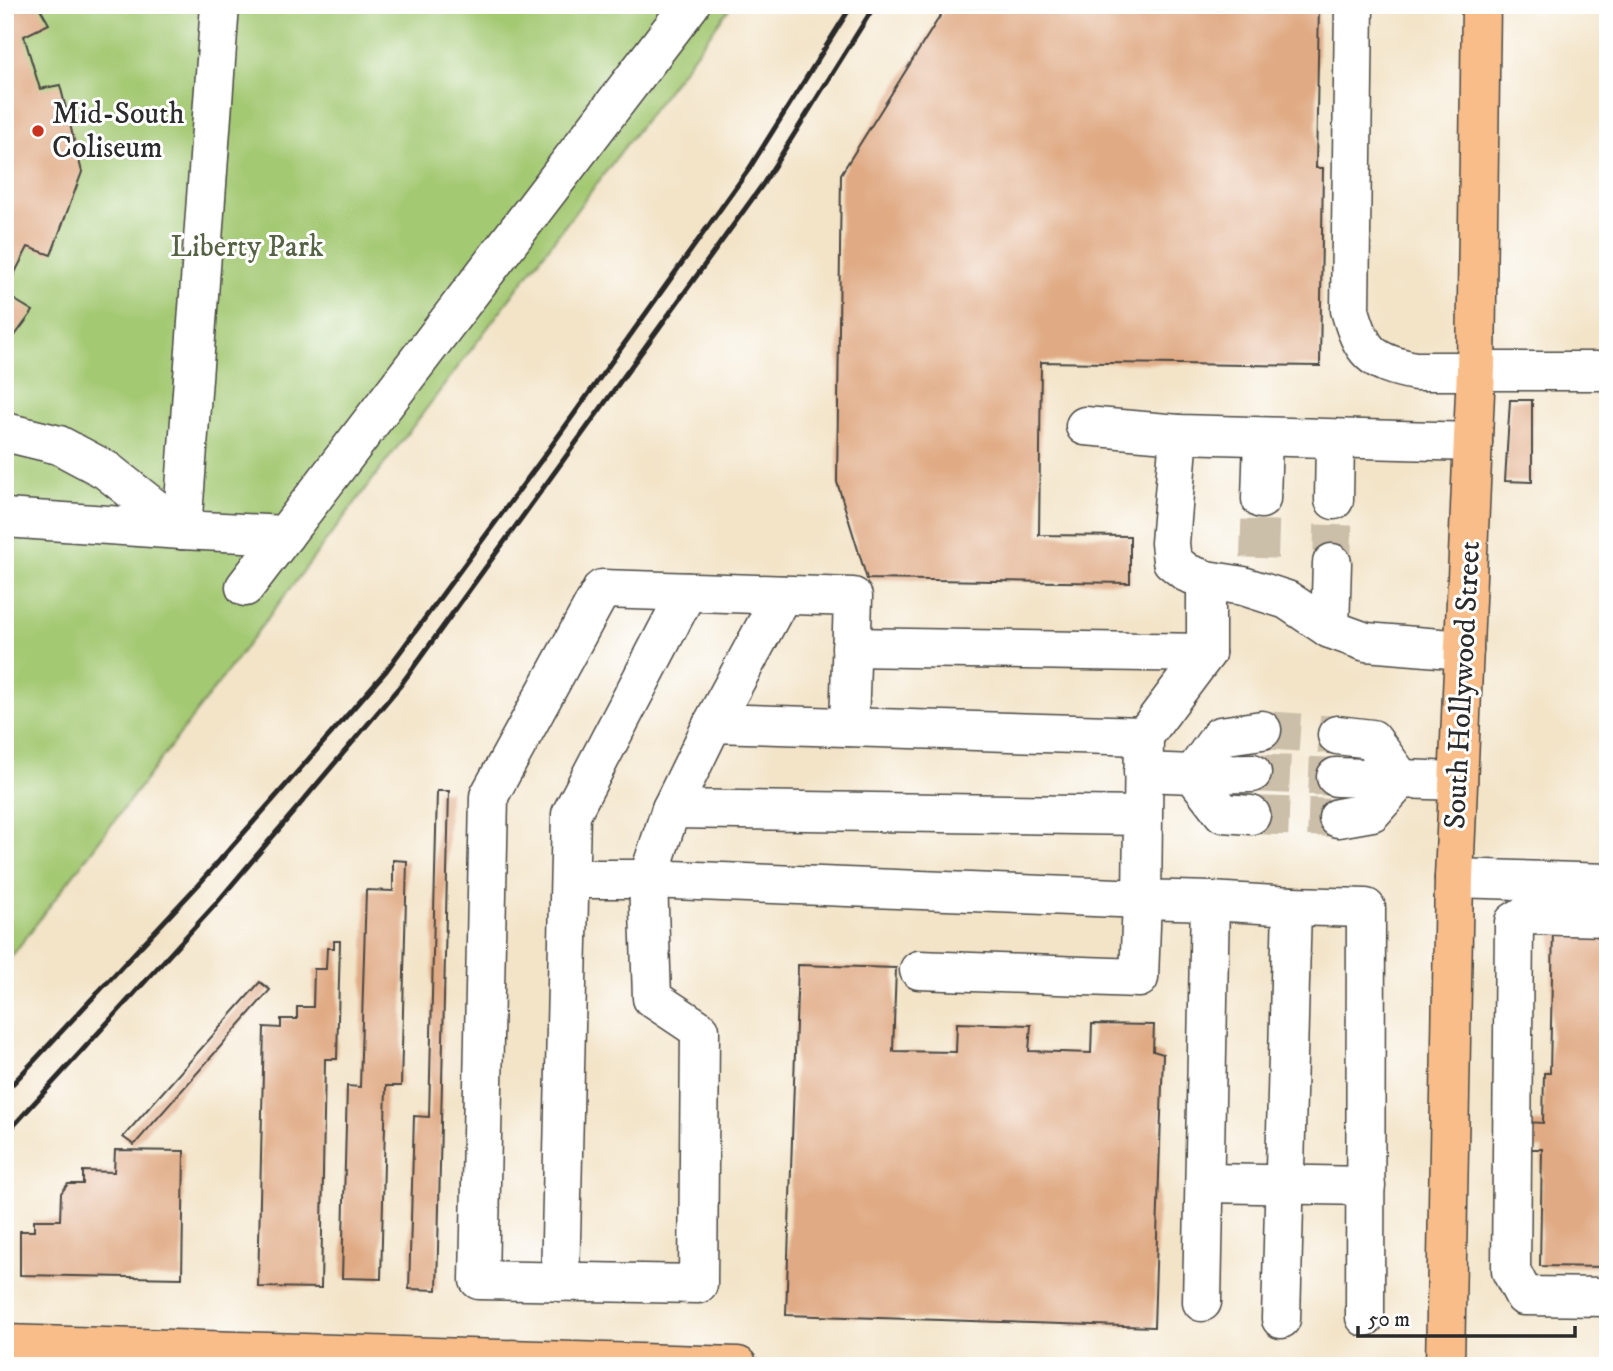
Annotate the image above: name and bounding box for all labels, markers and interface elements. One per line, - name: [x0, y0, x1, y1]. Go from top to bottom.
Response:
- place label: Mid-South Coliseum: [52, 96, 185, 167]
- marker: Mid-South Coliseum: [30, 123, 46, 139]
- park label: Liberty Park: [170, 229, 324, 266]
- street label: South Hollywood Street: [1437, 540, 1489, 830]
- scale bar: [1358, 1294, 1574, 1338]
- text: 50 m: [1368, 1307, 1410, 1333]

